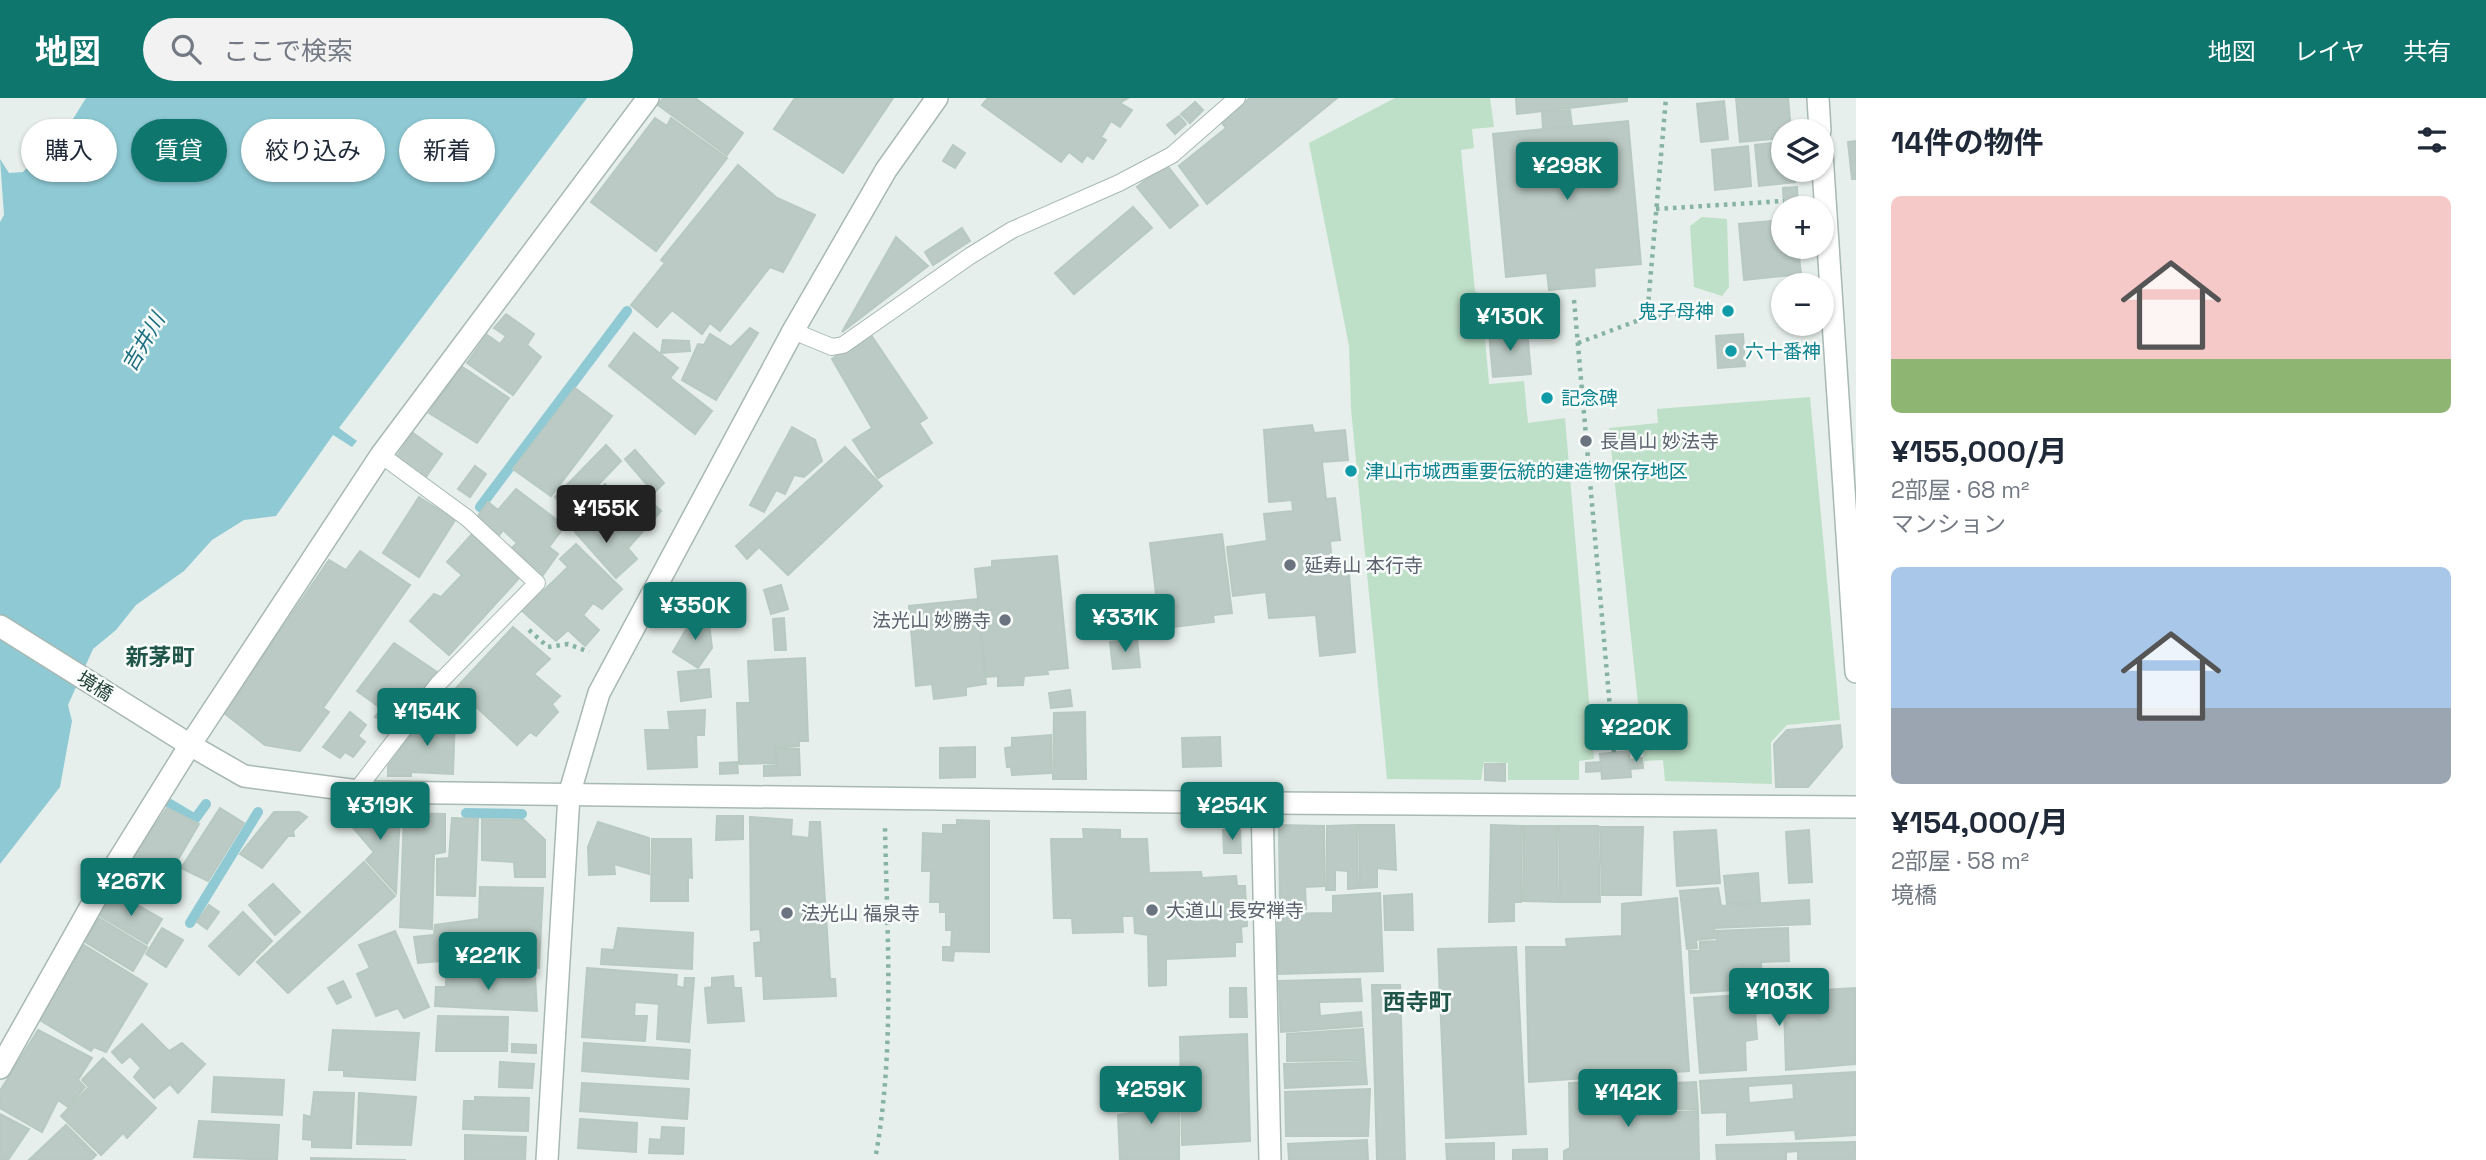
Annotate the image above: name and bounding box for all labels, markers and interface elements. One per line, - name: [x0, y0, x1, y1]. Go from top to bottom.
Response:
- search box: [143, 18, 633, 81]
- icon: search: [167, 30, 205, 68]
- text: 地図: [35, 31, 101, 73]
- text: ここで検索: [223, 34, 353, 68]
- text: 地図: [2208, 36, 2256, 67]
- text: レイヤ: [2294, 36, 2365, 67]
- text: 共有: [2403, 36, 2451, 67]
- chip: 購入: [21, 119, 117, 182]
- chip: 賃貸: [131, 119, 227, 182]
- chip: 絞り込み: [241, 119, 385, 182]
- chip: 新着: [399, 119, 495, 182]
- map controls: [1771, 119, 1834, 336]
- button: layers: [1771, 119, 1834, 182]
- icon: filters: [2413, 121, 2451, 159]
- text: 14件の物件: [1891, 123, 2044, 162]
- pin: ¥298K: [1518, 142, 1616, 202]
- text: ¥298K: [1532, 150, 1602, 180]
- button: +: [1771, 196, 1834, 259]
- icon: home: [2108, 242, 2234, 368]
- button: −: [1771, 273, 1834, 336]
- pin: ¥130K: [1461, 294, 1559, 353]
- place label: 鬼子母神: [1638, 299, 1714, 324]
- text: ¥130K: [1476, 301, 1544, 331]
- marker: 鬼子母神: [1720, 303, 1736, 319]
- water label: 吉井川: [116, 306, 171, 376]
- place label: 六十番神: [1745, 339, 1821, 364]
- marker: 六十番神: [1723, 343, 1739, 359]
- place label: 記念碑: [1561, 386, 1618, 411]
- marker: 記念碑: [1539, 390, 1555, 406]
- place label: 長昌山 妙法寺: [1600, 429, 1719, 454]
- text: ¥155,000/月: [1891, 432, 2068, 471]
- marker: 長昌山 妙法寺: [1578, 433, 1594, 449]
- place label: 津山市城西重要伝統的建造物保存地区: [1365, 459, 1688, 484]
- marker: 津山市城西重要伝統的建造物保存地区: [1343, 463, 1359, 479]
- text: 2部屋 · 68 m²: [1891, 475, 2030, 505]
- pin: ¥155K: [557, 486, 655, 545]
- text: ¥155K: [573, 493, 639, 523]
- text: マンション: [1891, 509, 2006, 539]
- place label: 延寿山 本行寺: [1304, 553, 1423, 578]
- marker: 延寿山 本行寺: [1282, 557, 1298, 573]
- pin: ¥350K: [646, 582, 744, 642]
- text: ¥350K: [659, 590, 731, 620]
- pin: ¥331K: [1076, 594, 1174, 654]
- text: ¥331K: [1092, 602, 1158, 632]
- place label: 法光山 妙勝寺: [872, 608, 991, 633]
- marker: 法光山 妙勝寺: [997, 612, 1013, 628]
- icon: home: [2108, 613, 2234, 739]
- district label: 新茅町: [126, 642, 195, 672]
- street label: 境橋: [72, 665, 118, 707]
- pin: ¥154K: [378, 688, 476, 748]
- text: ¥154K: [393, 696, 461, 726]
- pin: ¥220K: [1587, 704, 1685, 764]
- text: ¥220K: [1601, 712, 1671, 742]
- pin: ¥319K: [331, 782, 429, 842]
- pin: ¥254K: [1183, 782, 1281, 842]
- text: ¥319K: [347, 790, 413, 820]
- text: ¥254K: [1197, 790, 1267, 820]
- text: ¥154,000/月: [1891, 803, 2069, 842]
- text: 2部屋 · 58 m²: [1891, 846, 2029, 876]
- pin: ¥267K: [82, 858, 180, 918]
- text: ¥267K: [97, 866, 165, 896]
- text: 境橋: [1891, 880, 1937, 910]
- place label: 大道山 長安禅寺: [1166, 898, 1304, 923]
- place label: 法光山 福泉寺: [801, 901, 920, 926]
- marker: 大道山 長安禅寺: [1144, 902, 1160, 918]
- marker: 法光山 福泉寺: [779, 905, 795, 921]
- pin: ¥221K: [439, 932, 537, 992]
- text: ¥221K: [455, 940, 521, 970]
- pin: ¥103K: [1730, 968, 1828, 1028]
- text: ¥103K: [1745, 976, 1813, 1006]
- district label: 西寺町: [1383, 987, 1452, 1017]
- pin: ¥259K: [1102, 1066, 1200, 1126]
- pin: ¥142K: [1579, 1070, 1677, 1129]
- text: ¥259K: [1116, 1074, 1186, 1104]
- text: ¥142K: [1594, 1077, 1662, 1107]

